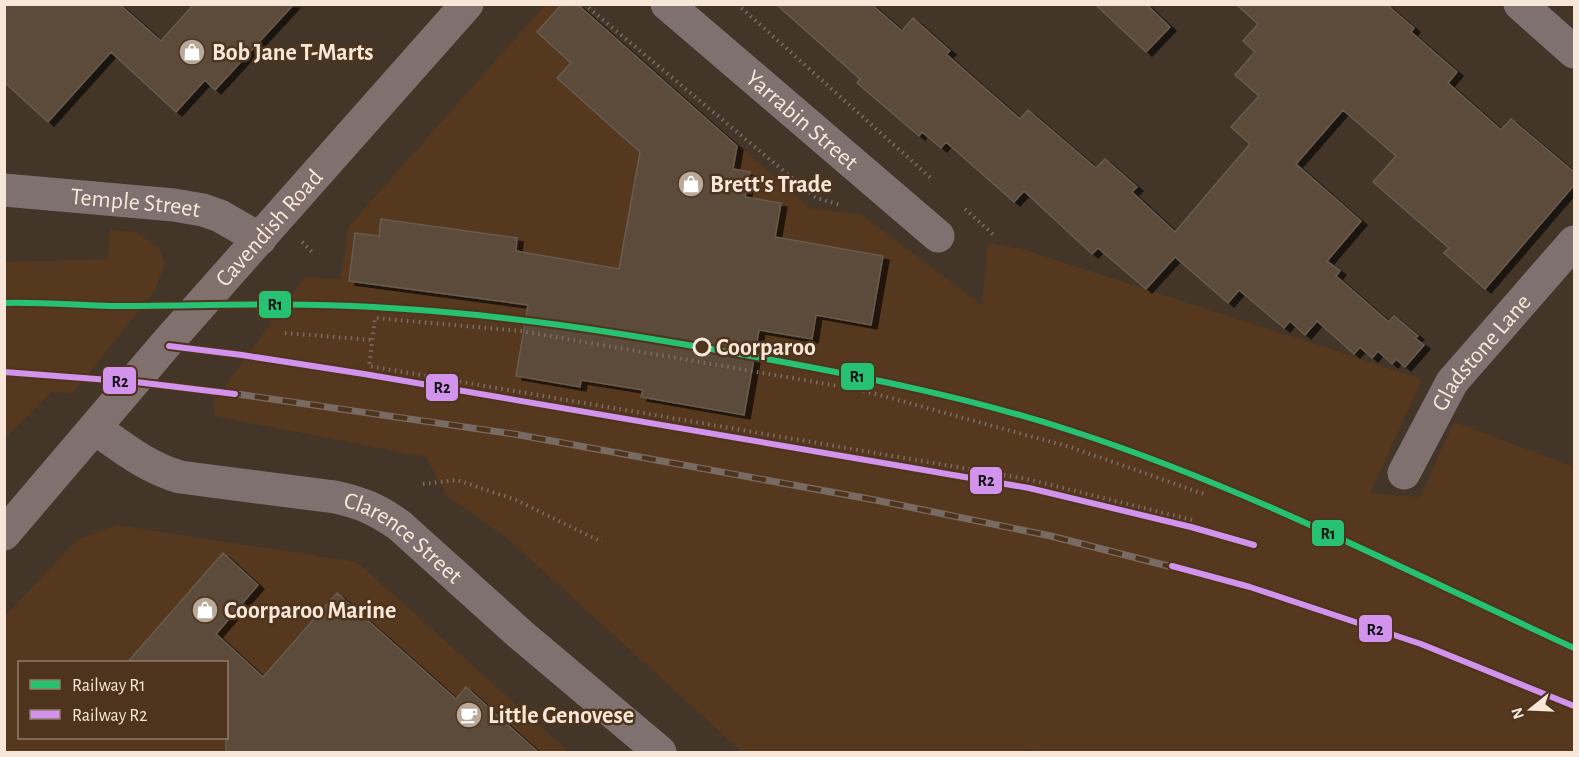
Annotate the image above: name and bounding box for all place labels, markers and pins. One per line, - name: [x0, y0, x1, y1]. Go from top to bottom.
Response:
- shop icon: Bob Jane T-Marts: [177, 37, 207, 67]
- place label: Bob Jane T-Marts: [212, 41, 374, 65]
- shop icon: Brett's Trade: [676, 169, 706, 199]
- place label: Brett's Trade: [710, 173, 832, 197]
- place label: Coorparoo: [716, 336, 816, 360]
- marker: Coorparoo: [693, 338, 711, 356]
- shop icon: Coorparoo Marine: [190, 595, 220, 625]
- place label: Coorparoo Marine: [224, 599, 396, 623]
- cafe icon: Little Genovese: [454, 700, 484, 730]
- place label: Little Genovese: [488, 704, 634, 728]

